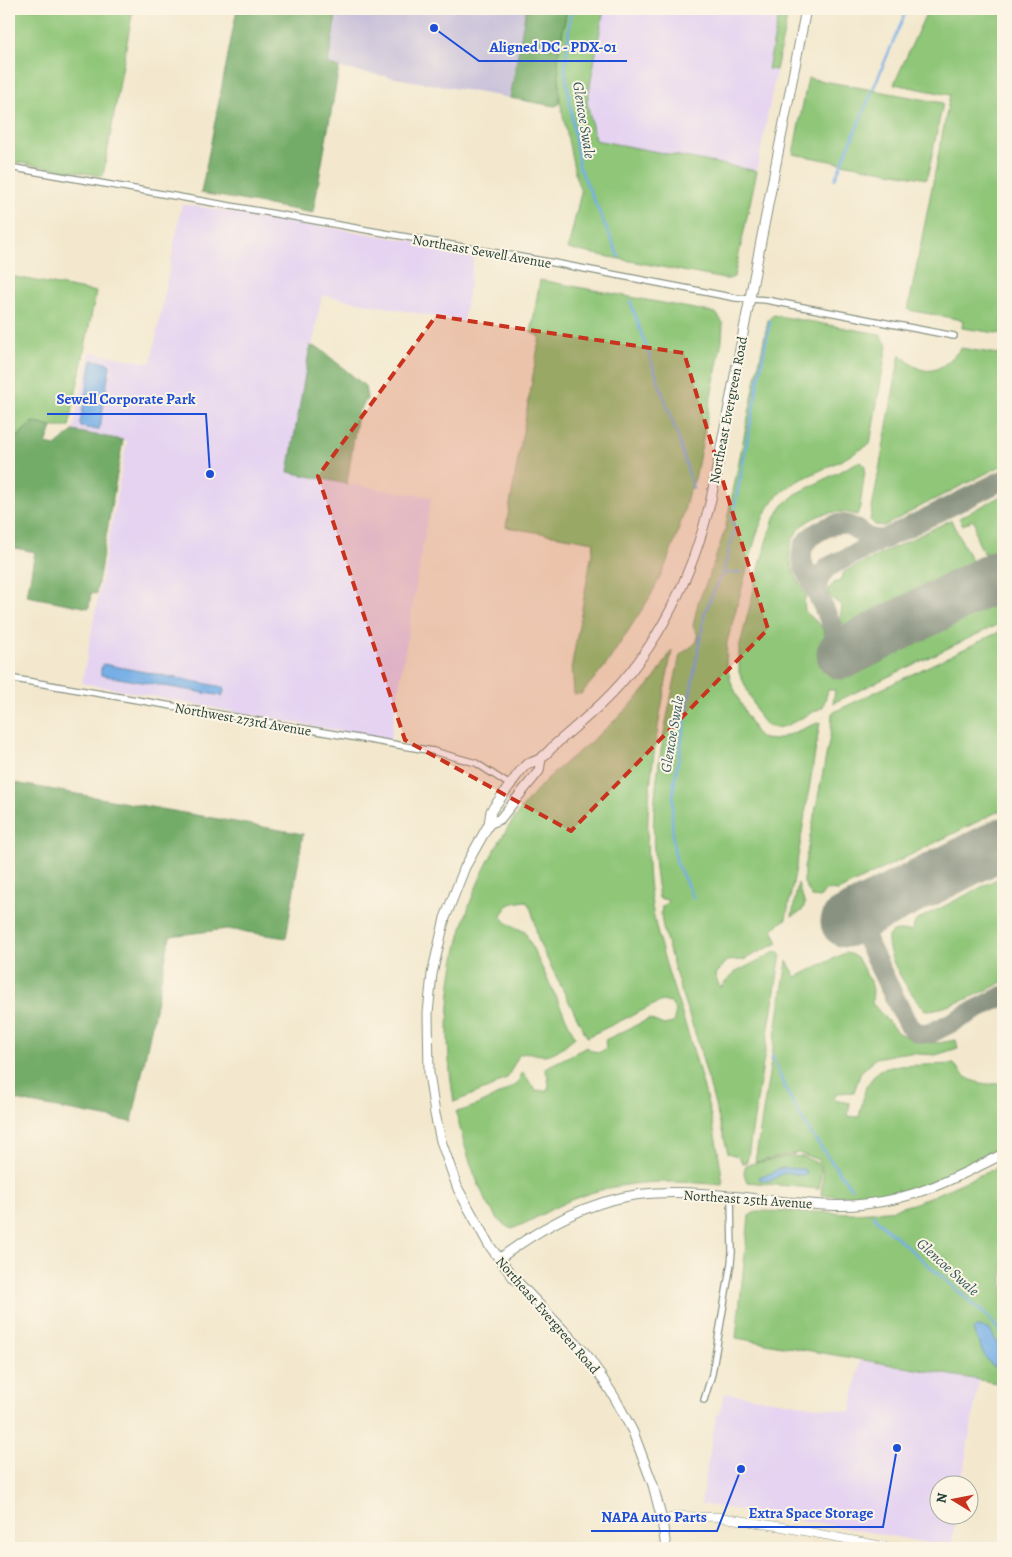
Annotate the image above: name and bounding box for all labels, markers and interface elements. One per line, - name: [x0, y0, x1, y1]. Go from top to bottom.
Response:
- callout: Aligned DC - PDX-01: [479, 31, 627, 61]
- text: Aligned DC - PDX-01: [488, 37, 617, 57]
- water label: Glencoe Swale: [568, 80, 600, 161]
- street label: Northeast Sewell Avenue: [411, 230, 553, 273]
- street label: Northeast Evergreen Road: [705, 334, 752, 485]
- callout: Sewell Corporate Park: [47, 384, 206, 414]
- text: Sewell Corporate Park: [57, 389, 196, 409]
- water label: Glencoe Swale: [655, 693, 689, 774]
- street label: Northwest 273rd Avenue: [173, 698, 313, 741]
- street label: Northeast 25th Avenue: [683, 1186, 813, 1213]
- water label: Glencoe Swale: [912, 1234, 984, 1301]
- street label: Northeast Evergreen Road: [491, 1253, 604, 1378]
- north arrow: [930, 1474, 980, 1524]
- text: N: [931, 1491, 952, 1505]
- callout: Extra Space Storage: [738, 1497, 883, 1527]
- callout: NAPA Auto Parts: [591, 1501, 717, 1531]
- text: Extra Space Storage: [749, 1503, 874, 1523]
- text: NAPA Auto Parts: [601, 1507, 707, 1527]

